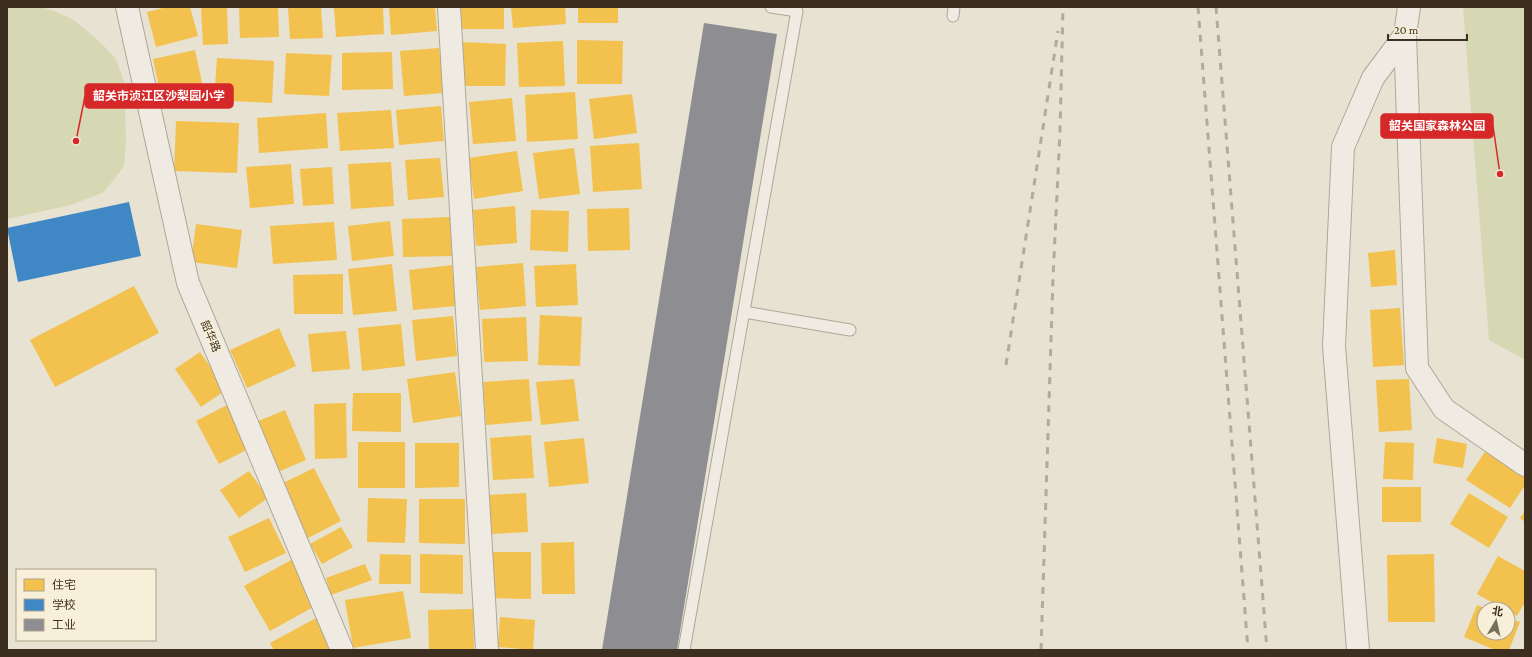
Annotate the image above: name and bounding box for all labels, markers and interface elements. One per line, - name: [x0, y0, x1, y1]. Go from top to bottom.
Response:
- scale bar: [1388, 16, 1467, 42]
- text: 20 m: [1394, 23, 1419, 37]
- callout: 韶关市浈江区沙梨园小学: [85, 84, 233, 108]
- text: 韶关市浈江区沙梨园小学: [93, 89, 225, 103]
- callout: 韶关国家森林公园: [1381, 114, 1493, 138]
- text: 韶关国家森林公园: [1389, 119, 1485, 133]
- street label: 韶华路: [199, 318, 223, 354]
- legend: [16, 569, 156, 641]
- text: 住宅: [52, 578, 76, 592]
- text: 学校: [52, 598, 76, 612]
- north arrow: [1476, 601, 1516, 641]
- text: 北: [1491, 604, 1504, 618]
- text: 工业: [52, 618, 76, 632]

